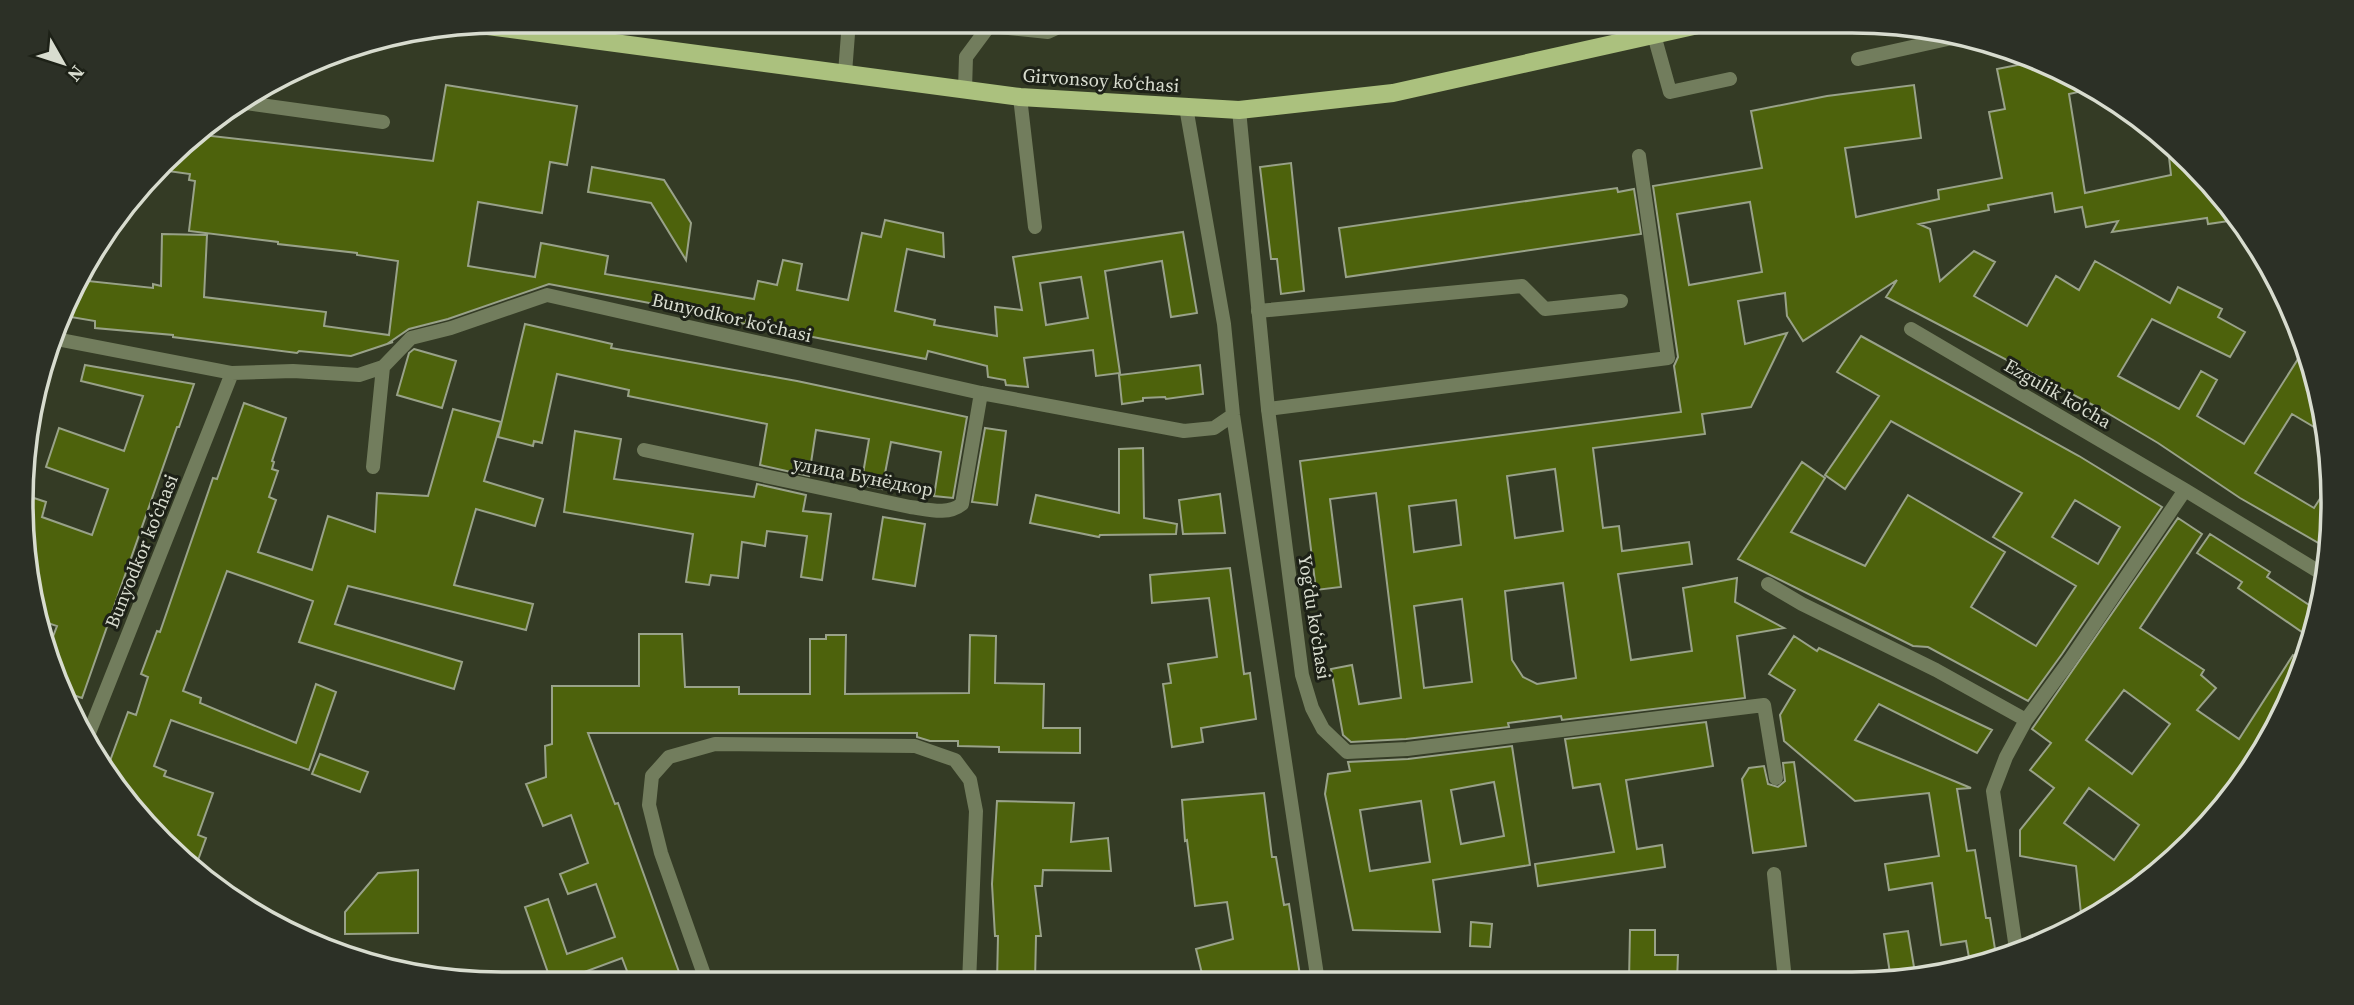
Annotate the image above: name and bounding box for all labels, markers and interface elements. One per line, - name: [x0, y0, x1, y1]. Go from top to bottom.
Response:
- north arrow: [28, 28, 98, 98]
- text: N: [62, 60, 91, 87]
- street label: Girvonsoy koʻchasi: [1022, 62, 1181, 98]
- street label: Bunyodkor koʻchasi: [649, 286, 815, 348]
- street label: Ezgulik ko'cha: [2000, 352, 2117, 434]
- street label: улица Бунёдкор: [791, 450, 935, 502]
- street label: Bunyodkor koʻchasi: [98, 470, 184, 632]
- street label: Yogʻdu koʻchasi: [1292, 553, 1338, 682]

